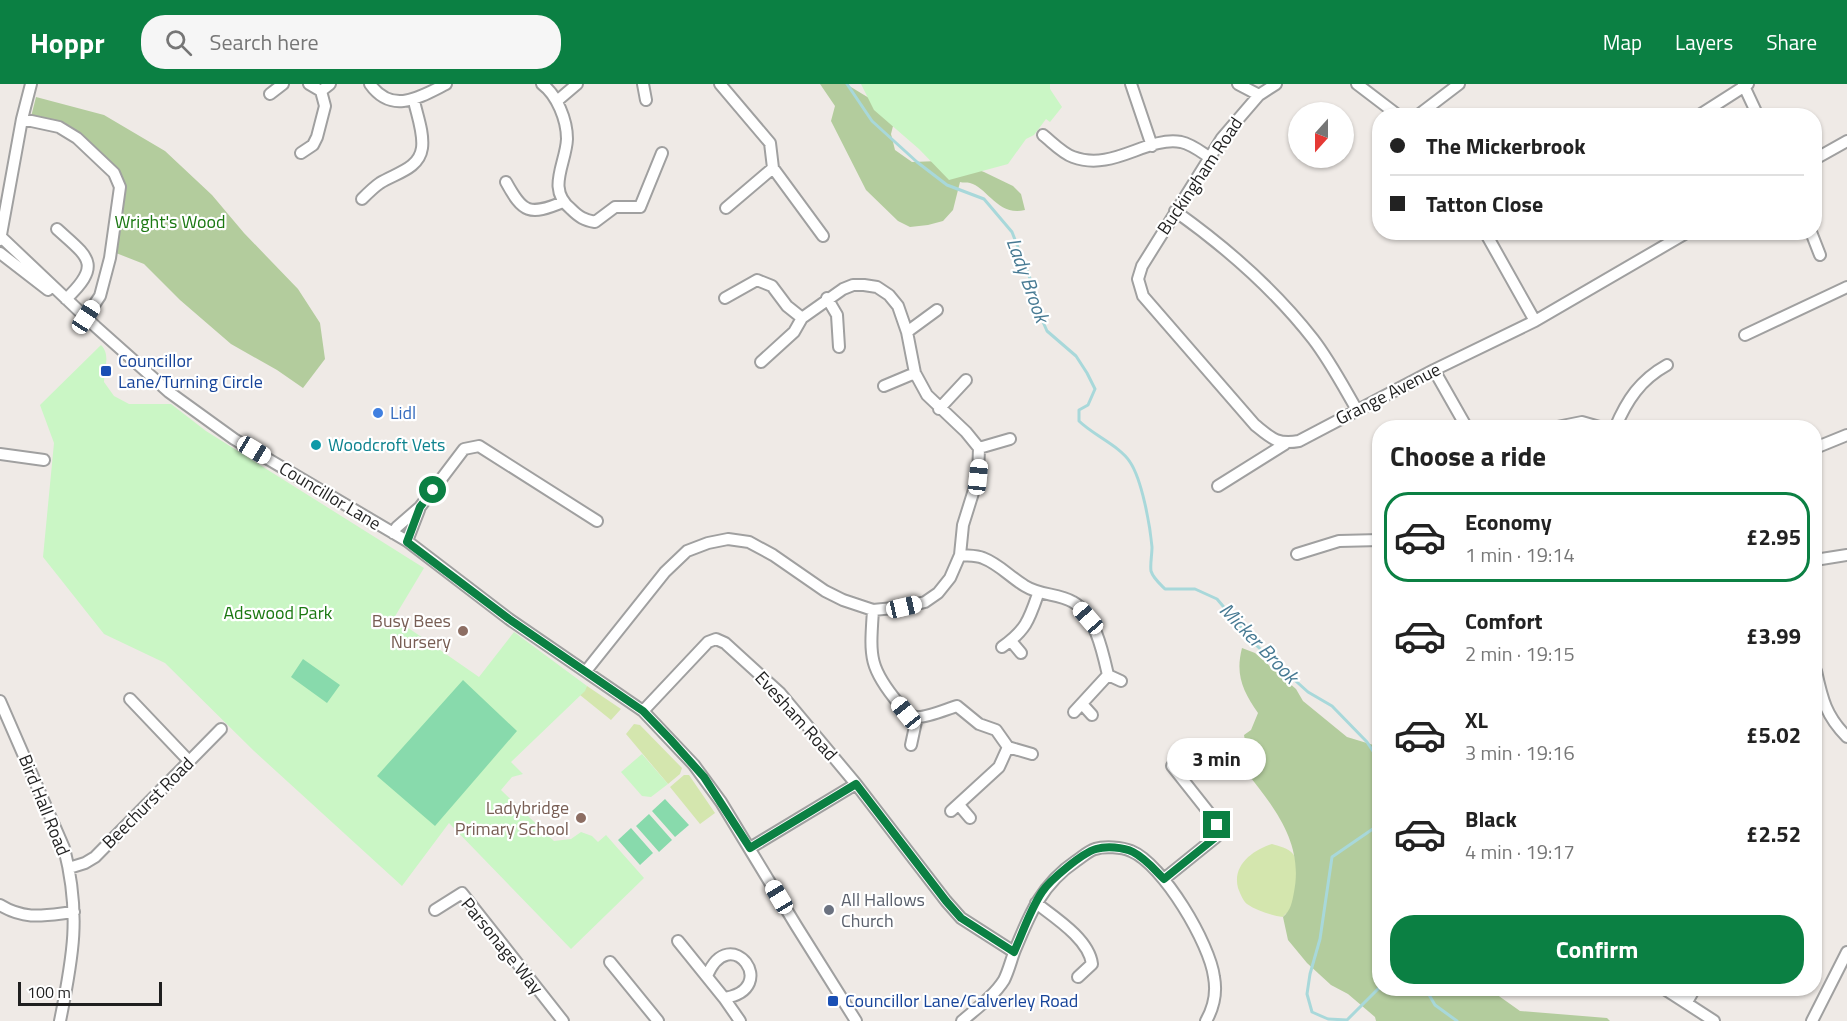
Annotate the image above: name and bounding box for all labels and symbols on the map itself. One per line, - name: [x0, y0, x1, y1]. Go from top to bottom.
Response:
- north arrow: [1288, 102, 1354, 168]
- street label: Buckingham Road: [1150, 112, 1249, 240]
- park label: Wright's Wood: [114, 208, 226, 235]
- water label: Lady Brook: [999, 233, 1059, 329]
- car: [69, 297, 103, 337]
- place label: Councillor Lane/Turning Circle: [118, 347, 263, 395]
- street label: Grange Avenue: [1331, 356, 1445, 432]
- marker: Councillor Lane/Turning Circle: [99, 364, 113, 378]
- place label: Lidl: [390, 399, 416, 426]
- marker: Lidl: [371, 406, 385, 420]
- place label: Woodcroft Vets: [328, 431, 445, 458]
- car: [234, 433, 274, 467]
- marker: Woodcroft Vets: [309, 438, 323, 452]
- street label: Councillor Lane: [274, 455, 386, 537]
- car: [967, 458, 989, 496]
- route start: [419, 476, 446, 503]
- car: [884, 594, 924, 620]
- water label: Micker Brook: [1213, 595, 1308, 692]
- park label: Adswood Park: [223, 599, 333, 626]
- car: [1069, 599, 1107, 637]
- place label: Busy Bees Nursery: [372, 607, 451, 655]
- marker: Busy Bees Nursery: [456, 624, 470, 638]
- street label: Evesham Road: [749, 665, 844, 766]
- car: [888, 693, 924, 733]
- callout: 3 min: [1168, 738, 1266, 780]
- street label: Bird Hall Road: [12, 750, 77, 859]
- street label: Beechurst Road: [96, 751, 200, 855]
- place label: Ladybridge Primary School: [455, 794, 569, 842]
- marker: Ladybridge Primary School: [574, 811, 588, 825]
- route end: [1203, 811, 1230, 838]
- car: [762, 877, 796, 917]
- place label: All Hallows Church: [841, 886, 925, 934]
- street label: Parsonage Way: [455, 891, 550, 1000]
- marker: All Hallows Church: [822, 903, 836, 917]
- scale bar: [18, 979, 162, 1006]
- place label: Councillor Lane/Calverley Road: [845, 987, 1078, 1014]
- marker: Councillor Lane/Calverley Road: [826, 994, 840, 1008]

